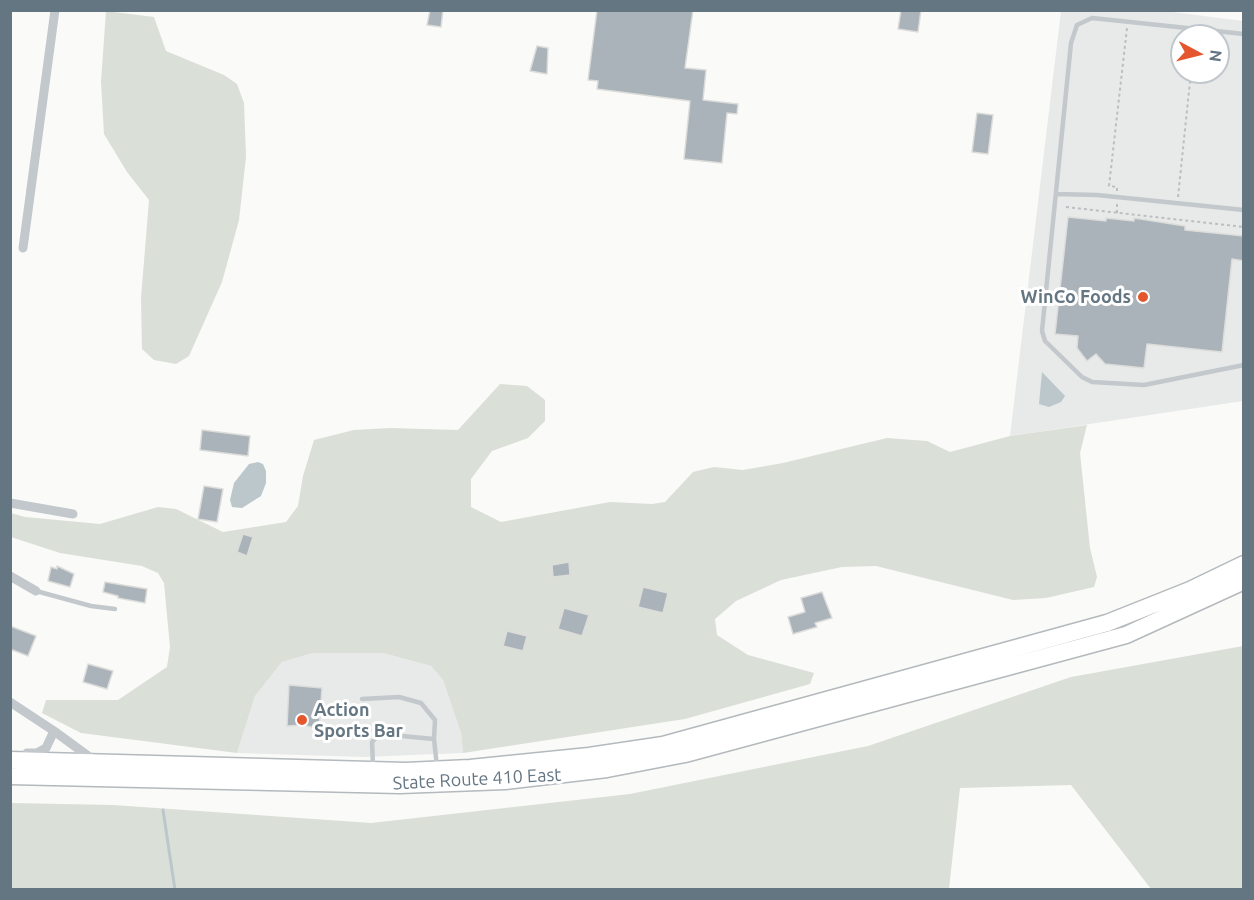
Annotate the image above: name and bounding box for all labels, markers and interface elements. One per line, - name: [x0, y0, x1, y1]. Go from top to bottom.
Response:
- north arrow: [1170, 24, 1230, 84]
- text: N: [1206, 49, 1226, 63]
- place label: WinCo Foods: [1020, 286, 1131, 308]
- marker: WinCo Foods: [1136, 290, 1150, 304]
- place label: Action Sports Bar: [314, 699, 403, 742]
- marker: Action Sports Bar: [295, 713, 309, 727]
- street label: State Route 410 East: [392, 764, 562, 794]

